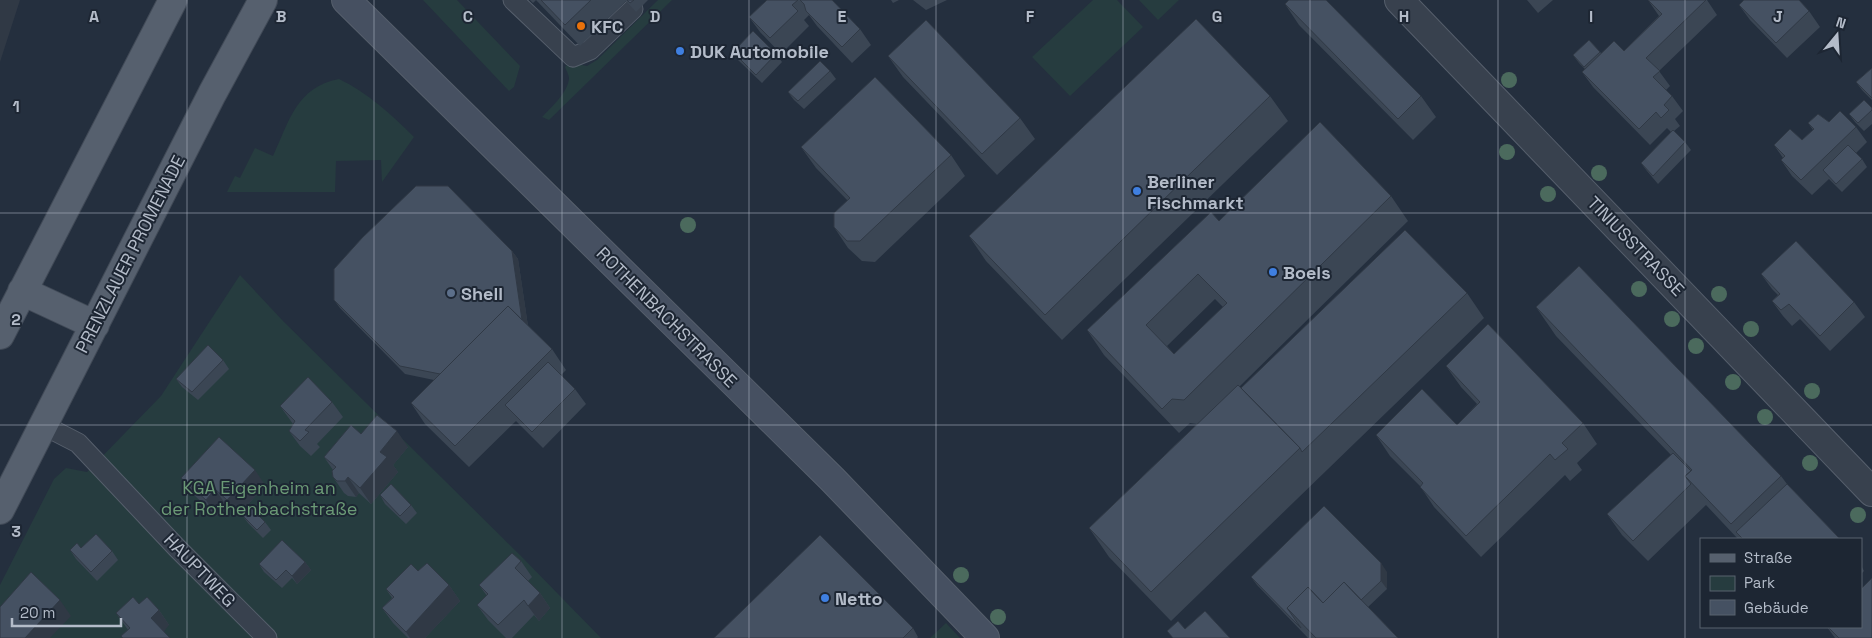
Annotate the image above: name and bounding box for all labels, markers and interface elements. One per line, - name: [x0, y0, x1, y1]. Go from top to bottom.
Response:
- text: A: [89, 6, 99, 27]
- text: B: [276, 6, 286, 27]
- text: C: [463, 6, 473, 27]
- text: D: [650, 6, 660, 27]
- text: E: [838, 6, 847, 27]
- text: F: [1026, 6, 1035, 27]
- text: G: [1212, 6, 1222, 27]
- text: H: [1399, 6, 1409, 27]
- text: I: [1589, 6, 1593, 27]
- text: J: [1773, 6, 1783, 27]
- north arrow: [1812, 10, 1862, 60]
- text: N: [1834, 13, 1848, 33]
- place label: KFC: [591, 15, 623, 38]
- marker: KFC: [575, 20, 587, 32]
- place label: DUK Automobile: [690, 40, 829, 63]
- marker: DUK Automobile: [674, 45, 686, 57]
- text: 1: [12, 96, 20, 117]
- street label: PRENZLAUER PROMENADE: [70, 151, 190, 357]
- place label: Berliner Fischmarkt: [1147, 170, 1244, 214]
- marker: Berliner Fischmarkt: [1131, 185, 1143, 197]
- street label: TINIUSSTRASSE: [1582, 191, 1690, 301]
- street label: ROTHENBACHSTRASSE: [592, 242, 742, 392]
- place label: Boels: [1283, 261, 1331, 284]
- marker: Boels: [1267, 266, 1279, 278]
- place label: Shell: [461, 282, 503, 305]
- marker: Shell: [445, 287, 457, 299]
- text: 2: [11, 309, 21, 330]
- park label: KGA Eigenheim an der Rothenbachstraße: [161, 476, 357, 520]
- text: 3: [11, 521, 21, 542]
- street label: HAUPTWEG: [159, 528, 241, 612]
- legend: [1700, 538, 1862, 628]
- text: Straße: [1744, 548, 1793, 567]
- text: Park: [1744, 573, 1775, 592]
- place label: Netto: [835, 587, 883, 610]
- marker: Netto: [819, 592, 831, 604]
- scale bar: [12, 596, 121, 628]
- text: Gebäude: [1744, 598, 1809, 617]
- text: 20 m: [20, 603, 55, 622]

